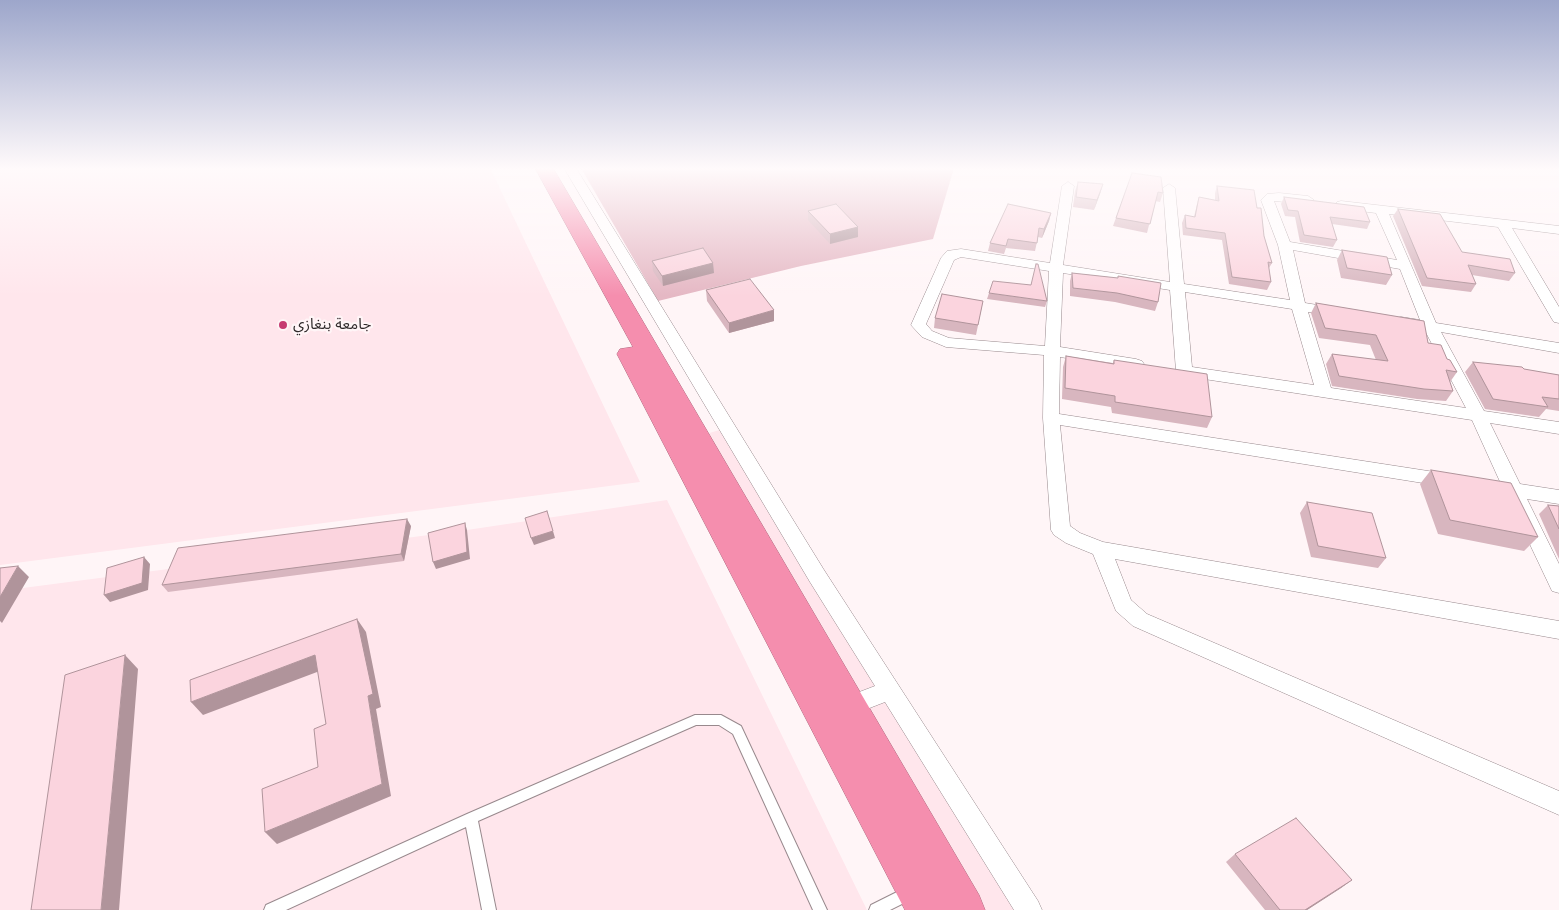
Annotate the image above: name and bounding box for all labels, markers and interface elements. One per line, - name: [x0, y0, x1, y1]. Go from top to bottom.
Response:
- place label: جامعة بنغازي: [293, 316, 371, 334]
- marker: جامعة بنغازي: [277, 319, 289, 331]

